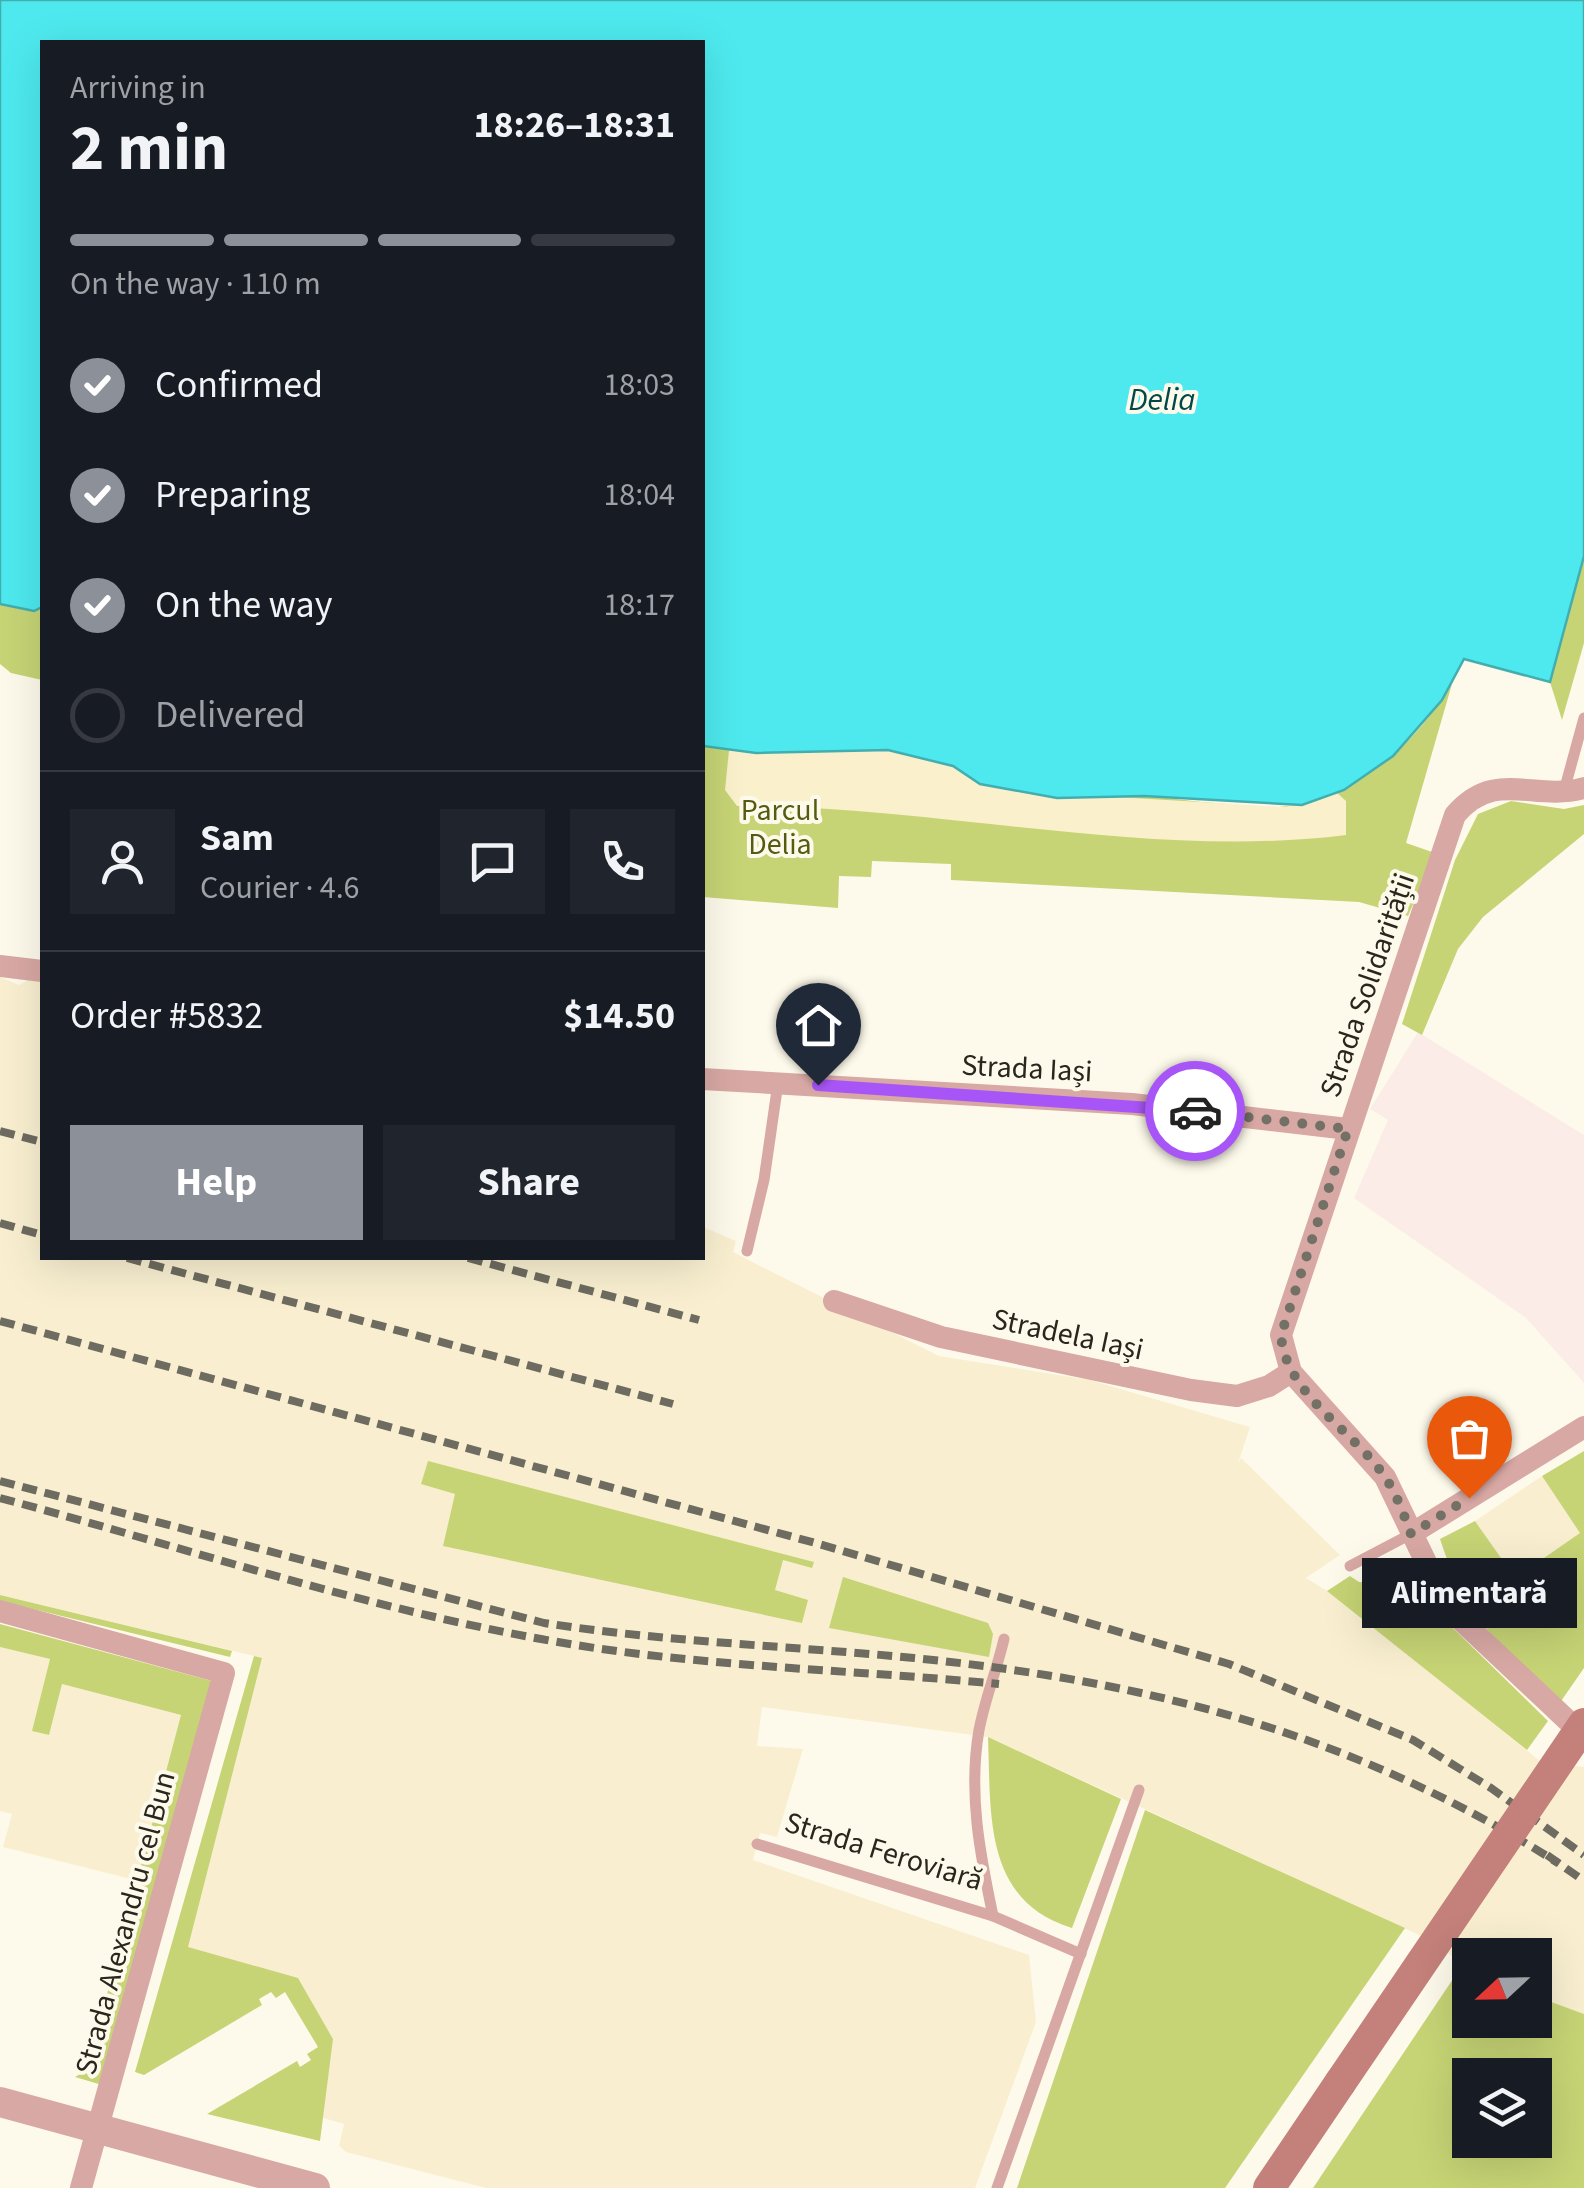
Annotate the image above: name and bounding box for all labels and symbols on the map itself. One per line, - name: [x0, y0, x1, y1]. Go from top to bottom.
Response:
- water label: Delia: [1128, 377, 1196, 423]
- park label: Parcul Delia: [741, 789, 819, 866]
- street label: Strada Solidarității: [1309, 868, 1426, 1103]
- pin: [776, 983, 861, 1086]
- street label: Strada Iași: [960, 1044, 1094, 1093]
- courier: [1145, 1061, 1245, 1161]
- street label: Stradela Iași: [988, 1297, 1147, 1371]
- pin: [1427, 1396, 1512, 1499]
- callout: Alimentară: [1362, 1558, 1576, 1628]
- street label: Strada Alexandru cel Bun: [64, 1767, 187, 2080]
- street label: Strada Feroviară: [780, 1801, 988, 1902]
- north arrow: [1452, 1938, 1552, 2038]

